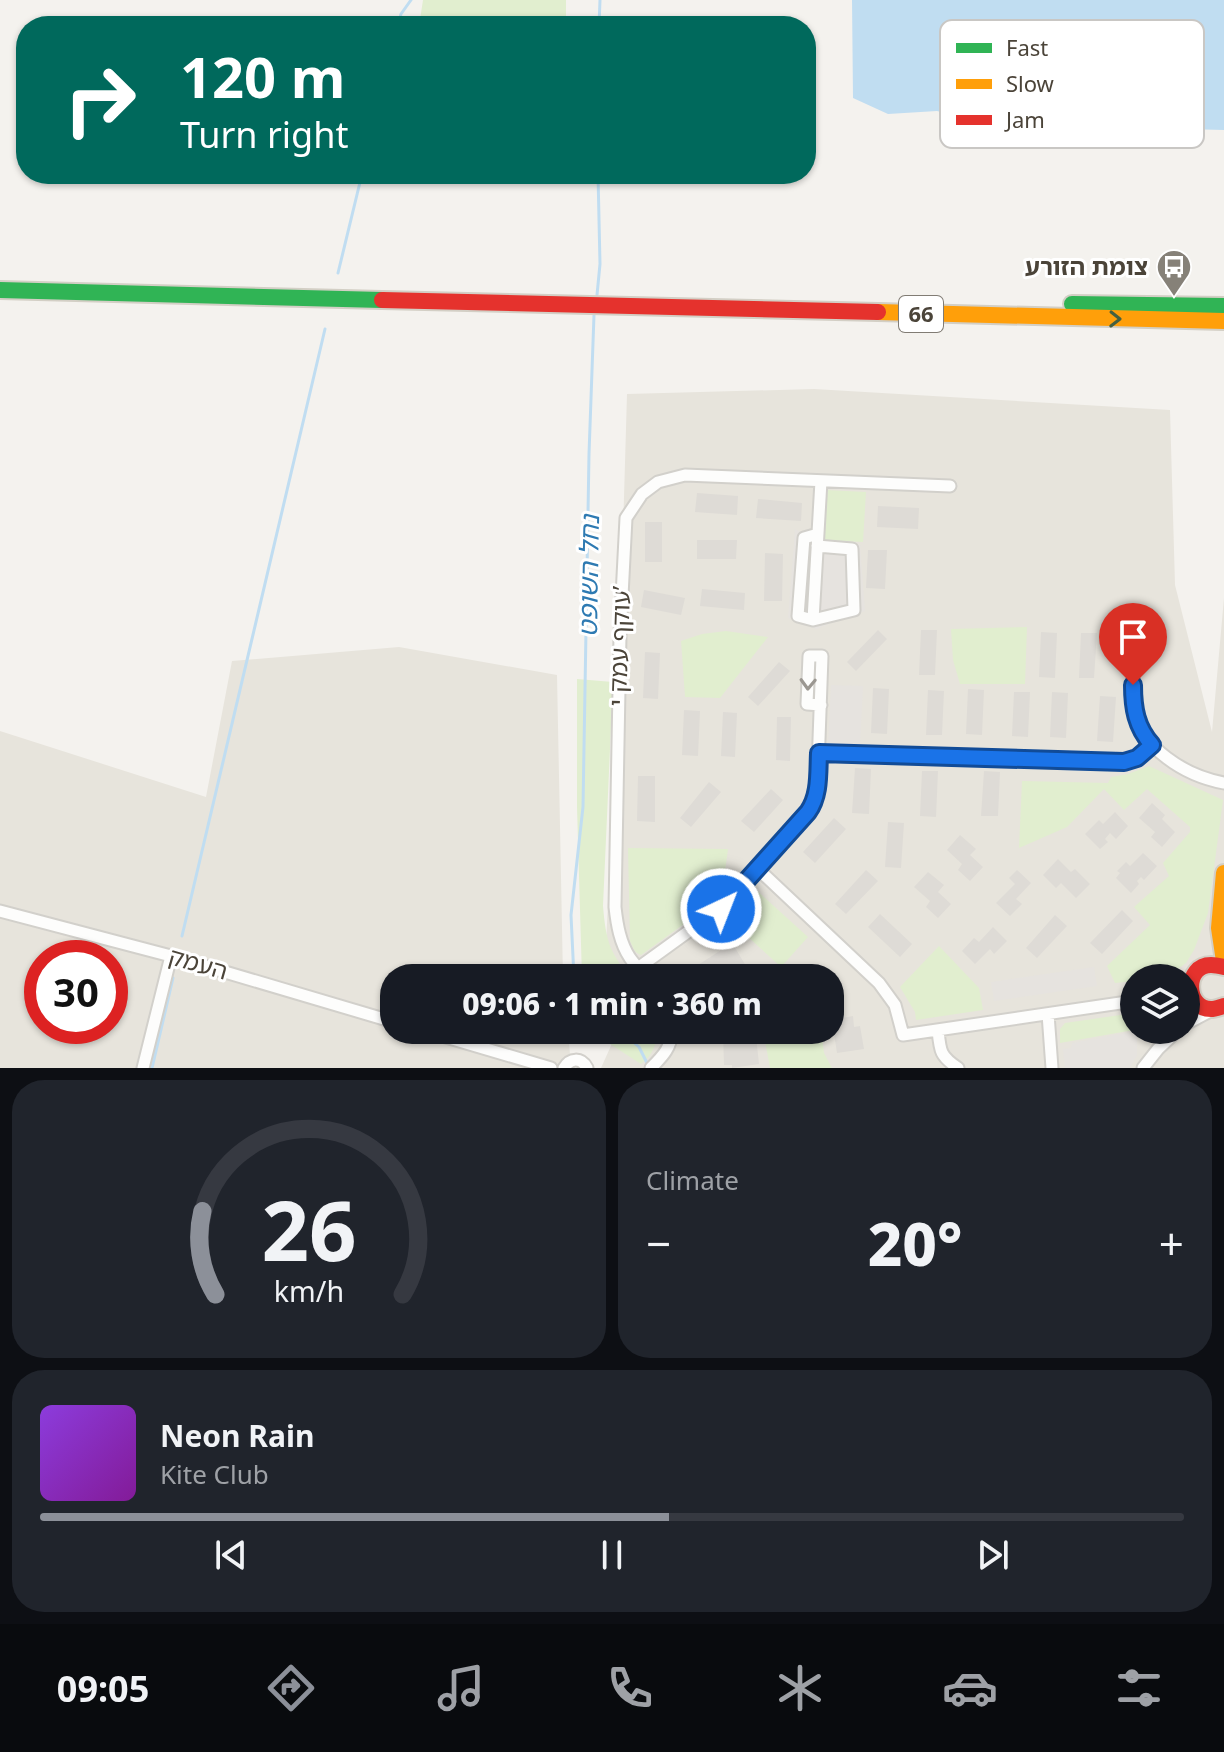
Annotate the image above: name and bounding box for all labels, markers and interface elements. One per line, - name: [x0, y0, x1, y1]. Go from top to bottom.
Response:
- legend: [940, 20, 1204, 148]
- text: Fast: [1006, 32, 1048, 62]
- text: 120 m: [180, 38, 345, 114]
- icon: right: [48, 48, 152, 152]
- text: Slow: [1006, 68, 1055, 98]
- text: Jam: [1004, 104, 1045, 134]
- text: Turn right: [180, 110, 348, 159]
- bus stop icon: צומת הזורע: [1155, 248, 1193, 298]
- place label: צומת הזורע: [1025, 249, 1148, 282]
- road number: 66: [899, 296, 943, 332]
- one-way arrow: [1109, 310, 1122, 328]
- water label: נחל השופט: [569, 512, 607, 637]
- street label: עוקף עמק י’: [600, 585, 637, 707]
- pin: [1099, 603, 1167, 685]
- icon: arrive: [1111, 615, 1155, 659]
- one-way arrow: [799, 678, 816, 691]
- position arrow: [679, 867, 763, 951]
- street label: העמק: [165, 938, 232, 987]
- speed limit sign: 30: [24, 940, 128, 1044]
- map controls: [1120, 964, 1200, 1044]
- button: layers: [1120, 964, 1200, 1044]
- text: 09:06 · 1 min · 360 m: [462, 983, 762, 1024]
- text: Climate: [646, 1162, 739, 1198]
- text: 26: [261, 1172, 357, 1285]
- text: 20°: [868, 1202, 962, 1284]
- text: −: [646, 1213, 671, 1273]
- text: +: [1159, 1213, 1184, 1273]
- text: km/h: [274, 1271, 344, 1310]
- text: Neon Rain: [160, 1415, 314, 1456]
- text: Kite Club: [160, 1456, 269, 1492]
- icon: previous: [209, 1533, 253, 1577]
- icon: pause: [590, 1533, 634, 1577]
- icon: next: [971, 1533, 1015, 1577]
- icon: directions: [263, 1660, 319, 1716]
- icon: music: [433, 1660, 489, 1716]
- icon: phone: [602, 1660, 658, 1716]
- icon: climate: [772, 1660, 828, 1716]
- icon: car: [942, 1660, 998, 1716]
- icon: filters: [1111, 1660, 1167, 1716]
- text: 09:05: [57, 1664, 149, 1713]

